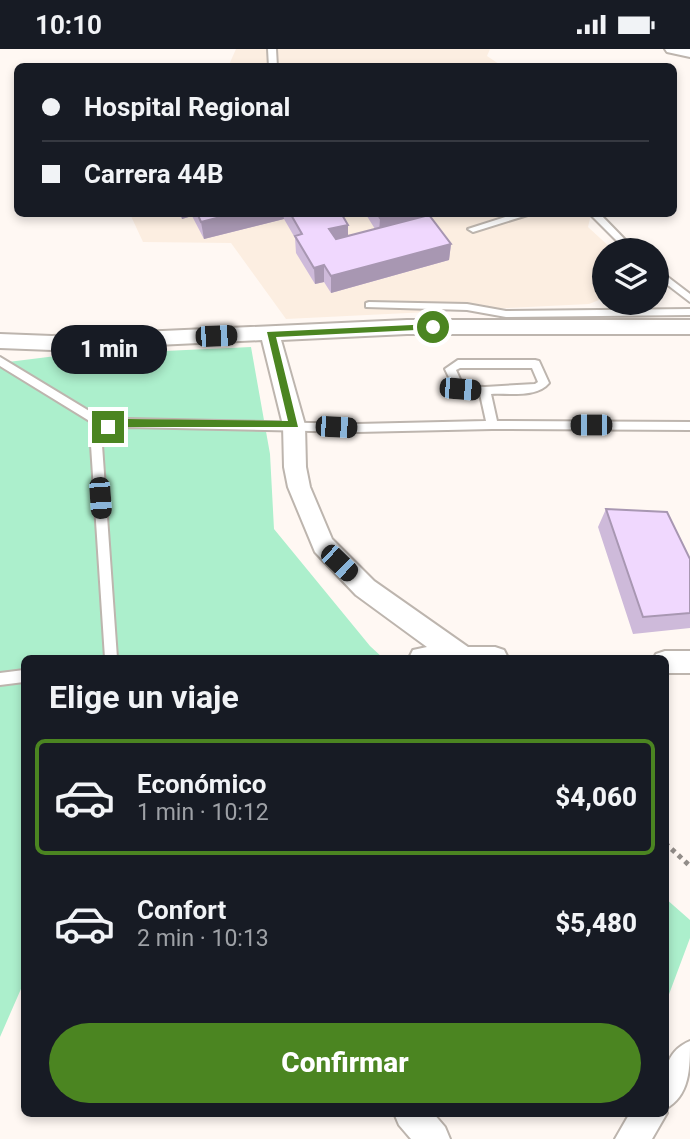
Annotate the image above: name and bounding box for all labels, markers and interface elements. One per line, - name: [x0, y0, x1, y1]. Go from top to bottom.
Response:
- text: 10:10: [35, 10, 102, 40]
- text: Hospital Regional: [84, 92, 290, 122]
- text: Carrera 44B: [84, 159, 224, 189]
- map controls: [592, 238, 669, 315]
- button: layers: [592, 238, 669, 315]
- route start: [417, 311, 449, 343]
- callout: 1 min: [50, 325, 166, 375]
- car: [195, 325, 238, 347]
- text: 1 min: [80, 336, 138, 363]
- car: [439, 377, 482, 401]
- route end: [92, 411, 124, 443]
- car: [315, 415, 358, 439]
- car: [571, 415, 613, 436]
- car: [89, 476, 112, 520]
- car: [317, 541, 362, 585]
- text: Elige un viaje: [49, 678, 239, 716]
- icon: car: [53, 766, 116, 829]
- text: Económico: [137, 769, 266, 799]
- text: $4,060: [555, 782, 637, 812]
- text: 1 min · 10:12: [137, 799, 269, 826]
- icon: car: [53, 892, 116, 955]
- text: Confort: [137, 895, 226, 925]
- text: $5,480: [555, 908, 637, 938]
- text: 2 min · 10:13: [137, 925, 269, 952]
- button: Confirmar: [49, 1023, 641, 1103]

